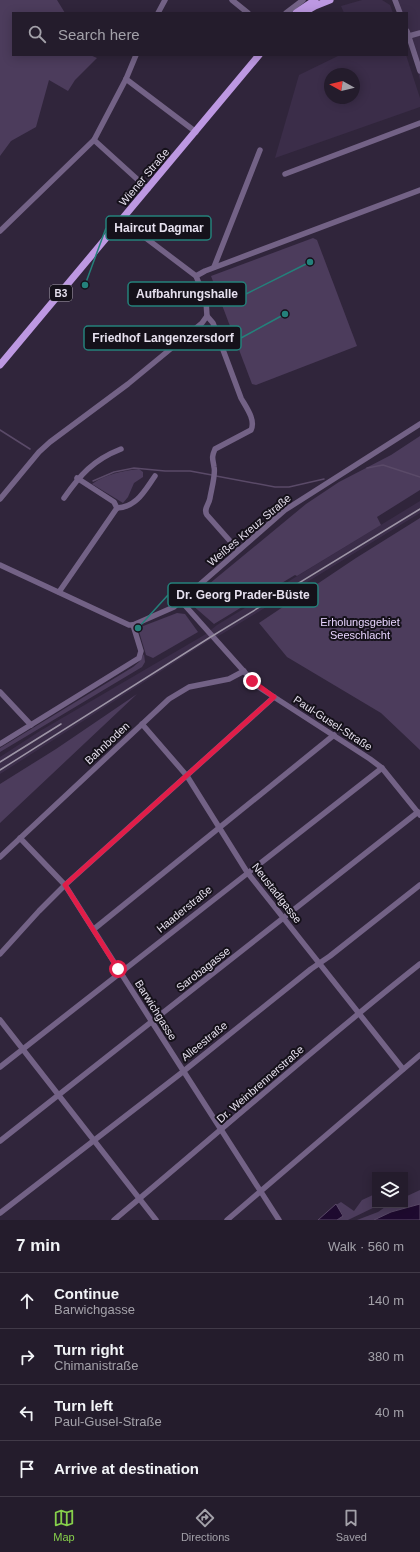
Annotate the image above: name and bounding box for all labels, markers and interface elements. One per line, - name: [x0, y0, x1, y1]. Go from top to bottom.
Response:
- search box: [12, 12, 408, 56]
- icon: search: [26, 23, 48, 45]
- text: Search here: [58, 26, 140, 43]
- north arrow: [324, 68, 360, 104]
- street label: Wiener Straße: [117, 146, 171, 208]
- callout: Haircut Dagmar: [106, 216, 211, 240]
- text: Haircut Dagmar: [114, 221, 204, 235]
- callout: Aufbahrungshalle: [128, 282, 246, 306]
- road number: B3: [50, 285, 72, 301]
- text: Aufbahrungshalle: [136, 287, 238, 301]
- callout: Friedhof Langenzersdorf: [84, 326, 241, 350]
- text: Friedhof Langenzersdorf: [92, 331, 235, 345]
- street label: Weißes Kreuz Straße: [205, 492, 293, 568]
- callout: Dr. Georg Prader-Büste: [168, 583, 318, 607]
- text: Dr. Georg Prader-Büste: [176, 588, 310, 602]
- park label: Erholungsgebiet Seeschlacht: [320, 616, 400, 641]
- route end: [243, 672, 261, 690]
- street label: Paul-Gusel-Straße: [292, 693, 374, 753]
- street label: Bahnboden: [82, 719, 132, 767]
- street label: Neustadlgasse: [250, 861, 304, 925]
- street label: Haaderstraße: [154, 883, 214, 935]
- street label: Sarobagasse: [174, 944, 232, 994]
- route start: [109, 960, 127, 978]
- street label: Barwichgasse: [133, 978, 179, 1042]
- street label: Alleestraße: [179, 1019, 229, 1063]
- street label: Dr. Weinbrennerstraße: [214, 1043, 306, 1125]
- map controls: [372, 1172, 408, 1208]
- button: layers: [372, 1172, 408, 1208]
- text: 7 min: [16, 1236, 60, 1255]
- text: Walk · 560 m: [328, 1239, 404, 1254]
- text: Continue: [54, 1285, 119, 1302]
- icon: ahead: [16, 1290, 38, 1312]
- text: 140 m: [368, 1293, 404, 1308]
- text: Barwichgasse: [54, 1302, 135, 1317]
- text: Turn right: [54, 1341, 124, 1358]
- icon: right: [16, 1346, 38, 1368]
- text: 380 m: [368, 1349, 404, 1364]
- text: Chimanistraße: [54, 1358, 139, 1373]
- text: Turn left: [54, 1397, 113, 1414]
- icon: left: [16, 1402, 38, 1424]
- text: 40 m: [375, 1405, 404, 1420]
- text: Paul-Gusel-Straße: [54, 1414, 162, 1429]
- icon: arrive: [16, 1458, 38, 1480]
- text: Arrive at destination: [54, 1460, 199, 1477]
- tab: Map: [53, 1507, 75, 1543]
- tab: Directions: [181, 1507, 230, 1543]
- tab: Saved: [336, 1507, 367, 1543]

